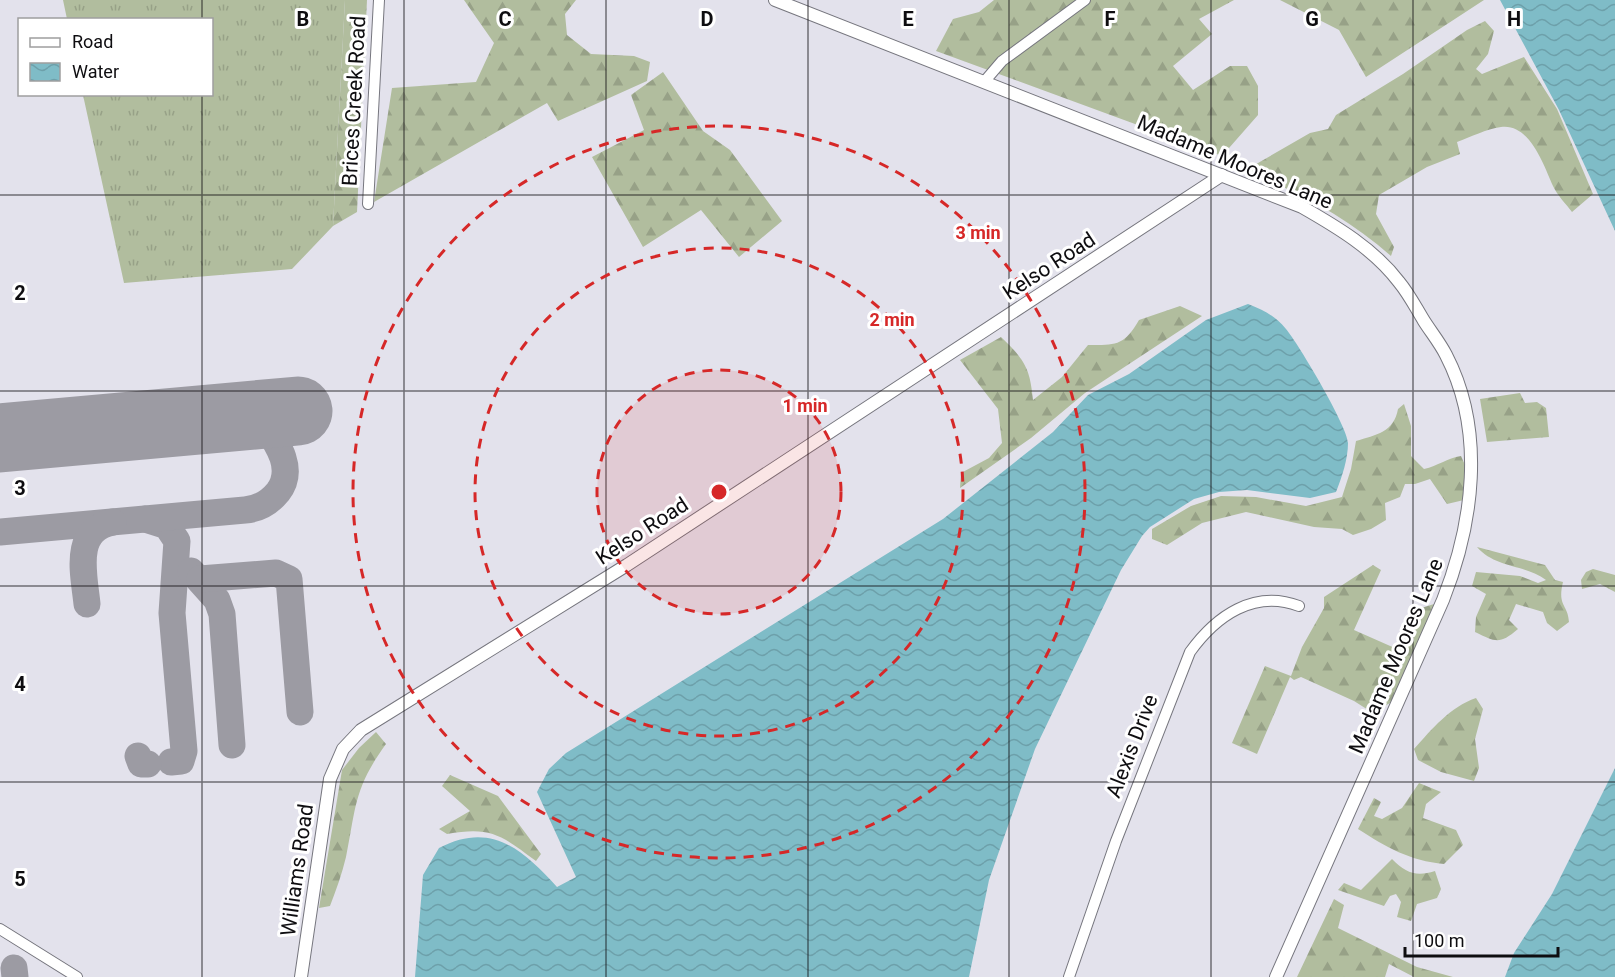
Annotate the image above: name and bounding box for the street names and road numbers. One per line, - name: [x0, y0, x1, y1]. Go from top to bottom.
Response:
- street label: Brices Creek Road: [338, 15, 370, 187]
- street label: Madame Moores Lane: [1134, 110, 1336, 214]
- street label: Kelso Road: [998, 227, 1100, 305]
- street label: Kelso Road: [591, 492, 693, 570]
- street label: Madame Moores Lane: [1344, 555, 1448, 757]
- street label: Alexis Drive: [1101, 691, 1163, 801]
- street label: Williams Road: [276, 802, 318, 938]

